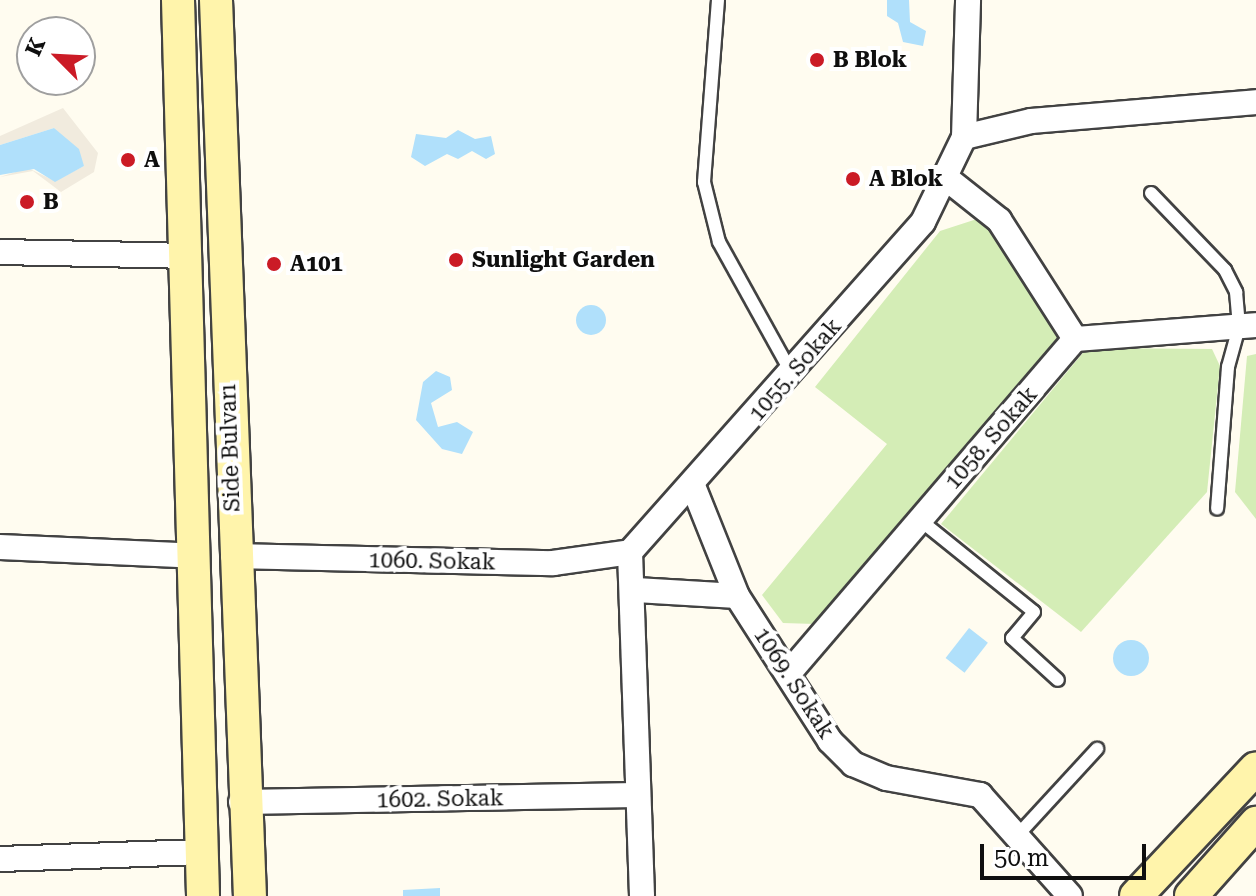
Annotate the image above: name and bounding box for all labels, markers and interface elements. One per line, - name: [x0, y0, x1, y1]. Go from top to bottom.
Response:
- north arrow: [16, 16, 96, 96]
- text: K: [21, 34, 50, 60]
- place label: B Blok: [833, 47, 907, 73]
- marker: B Blok: [808, 51, 826, 69]
- place label: A: [144, 147, 160, 173]
- marker: A: [119, 151, 137, 169]
- place label: A Blok: [869, 166, 943, 192]
- marker: A Blok: [844, 170, 862, 188]
- place label: B: [43, 189, 59, 215]
- marker: B: [18, 193, 36, 211]
- place label: Sunlight Garden: [472, 247, 655, 273]
- place label: A101: [290, 251, 343, 277]
- marker: Sunlight Garden: [447, 251, 465, 269]
- marker: A101: [265, 255, 283, 273]
- street label: 1055. Sokak: [743, 313, 847, 427]
- street label: 1058. Sokak: [939, 381, 1043, 495]
- street label: Side Bulvarı: [215, 384, 245, 512]
- street label: 1060. Sokak: [368, 547, 496, 575]
- street label: 1069. Sokak: [748, 623, 840, 743]
- street label: 1602. Sokak: [376, 785, 504, 813]
- scale bar: [984, 828, 1150, 878]
- text: 50 m: [994, 844, 1049, 872]

